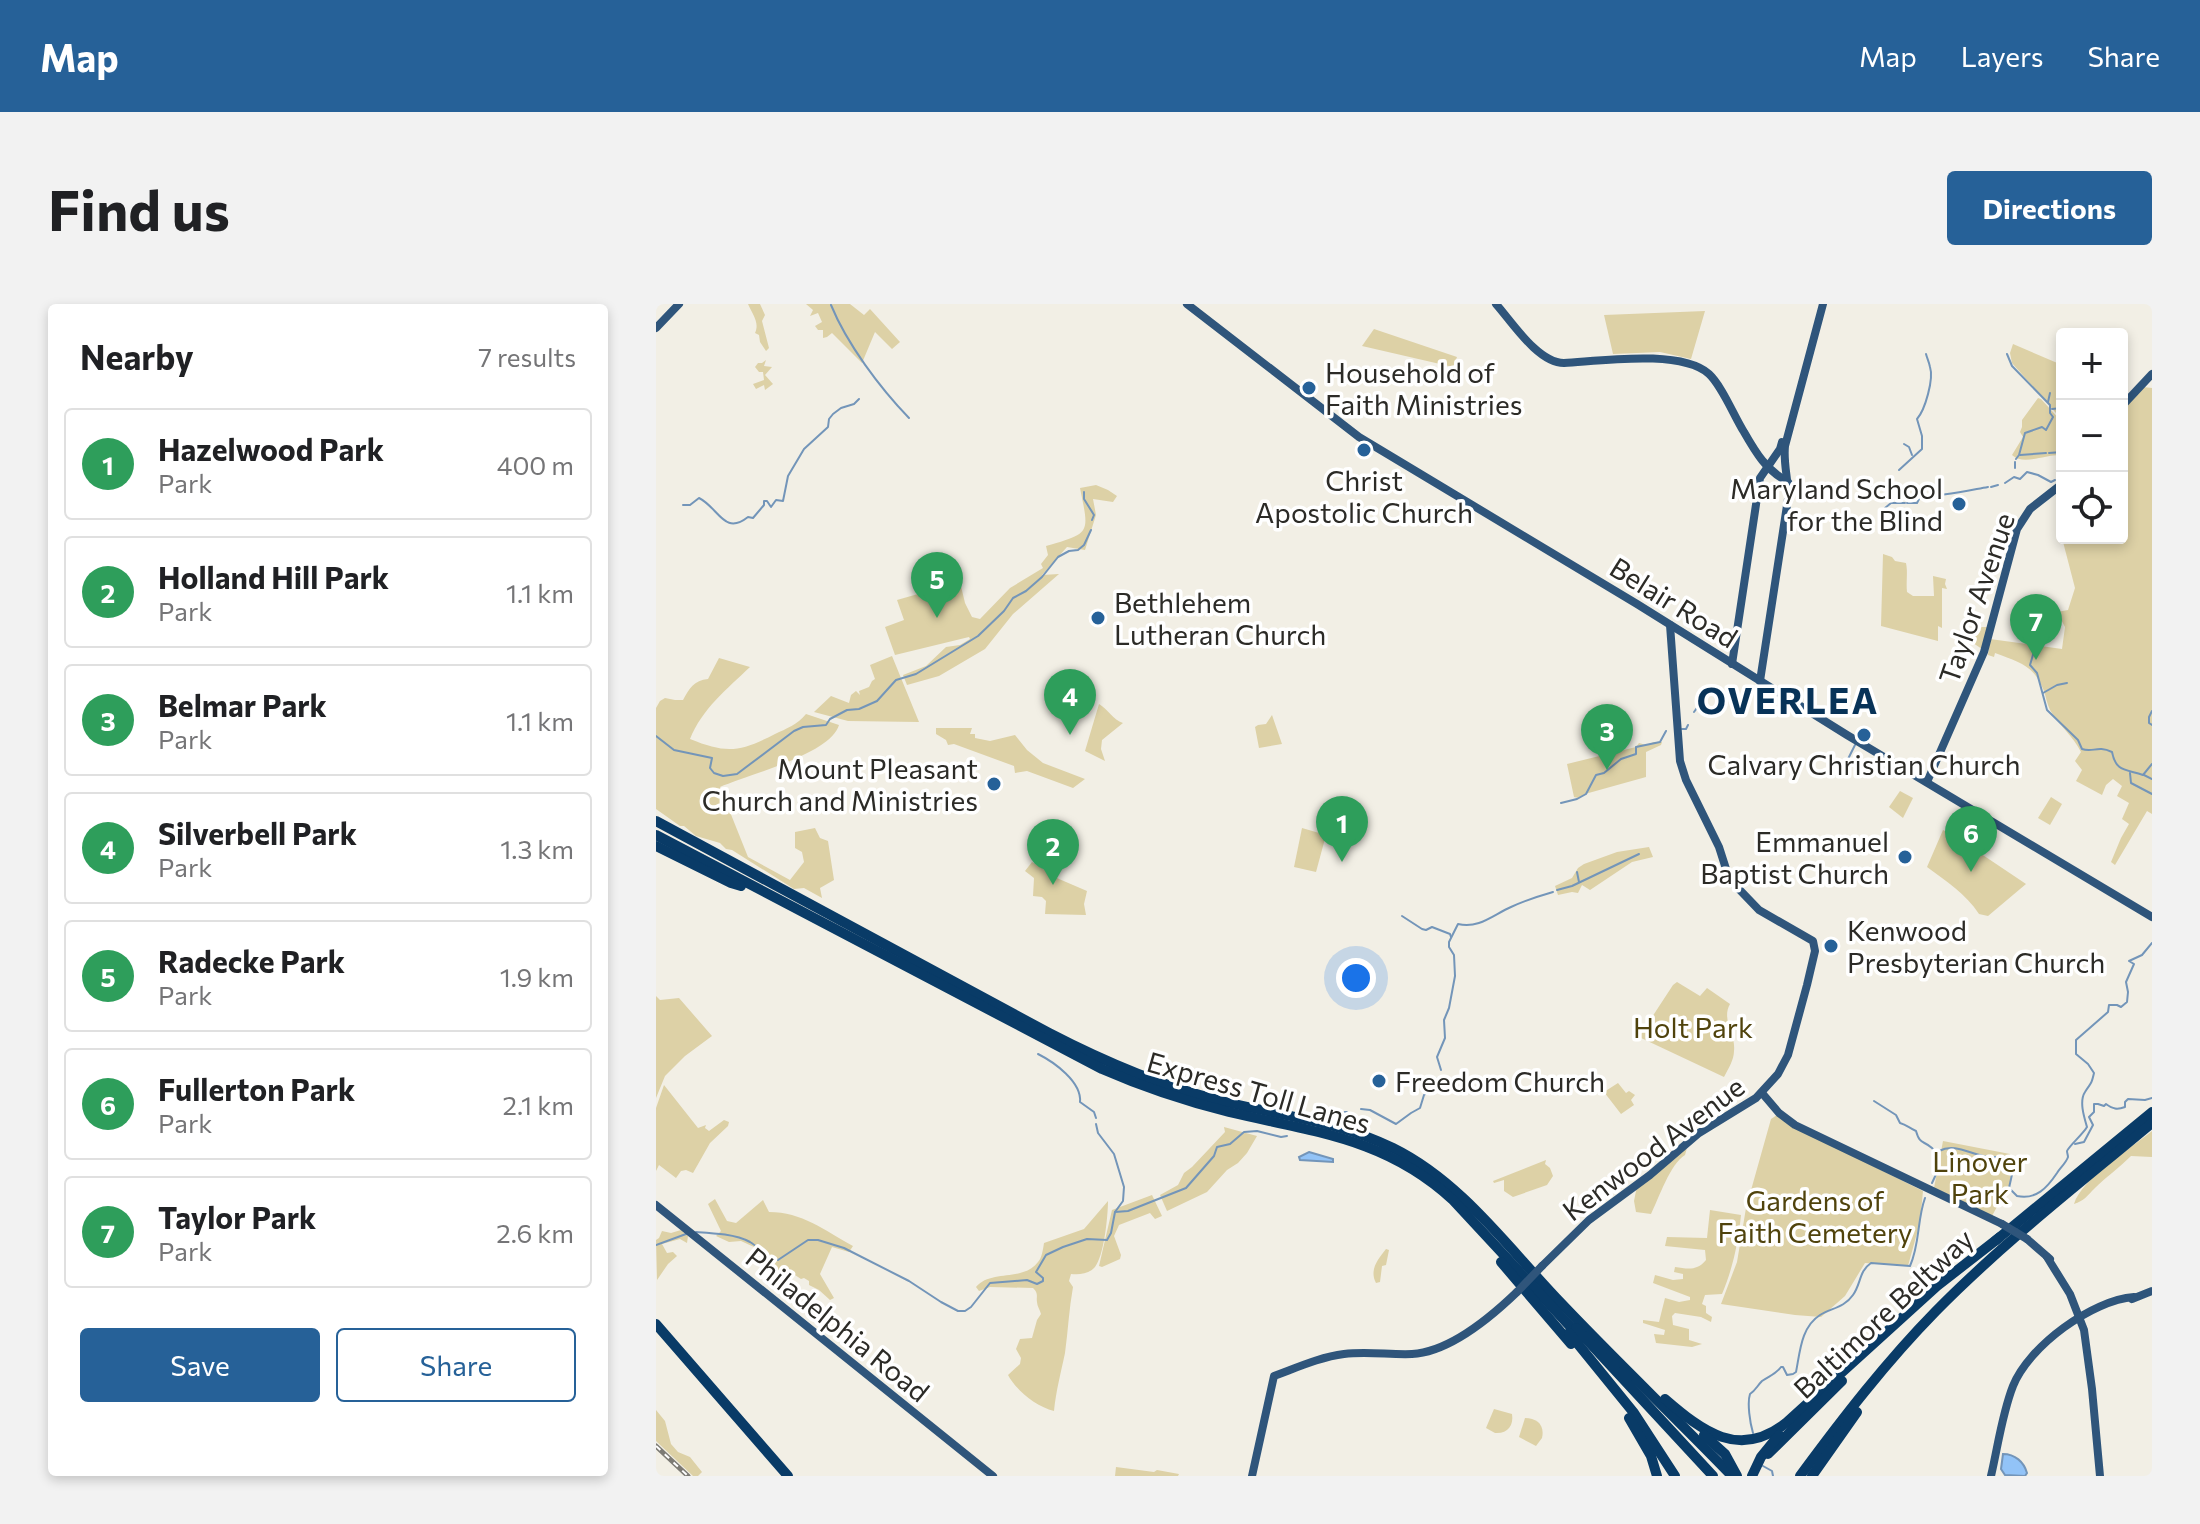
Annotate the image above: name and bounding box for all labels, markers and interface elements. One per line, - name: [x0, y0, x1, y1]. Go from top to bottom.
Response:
- text: Map: [40, 33, 119, 80]
- text: Map: [1859, 39, 1917, 73]
- text: Layers: [1961, 39, 2043, 73]
- text: Share: [2087, 39, 2160, 73]
- button: Directions: [1947, 171, 2152, 245]
- text: Find us: [48, 174, 230, 243]
- map controls: [2056, 328, 2128, 544]
- button: +: [2056, 328, 2128, 400]
- text: Nearby: [80, 335, 194, 377]
- text: 7 results: [478, 341, 576, 372]
- place label: Household of Faith Ministries: [1325, 355, 1523, 421]
- marker: Household of Faith Ministries: [1300, 379, 1318, 397]
- button: −: [2056, 400, 2128, 472]
- text: Hazelwood Park: [158, 430, 384, 467]
- marker: Christ Apostolic Church: [1355, 441, 1373, 459]
- text: 1: [102, 449, 114, 480]
- text: 400 m: [497, 449, 574, 480]
- place label: Christ Apostolic Church: [1255, 463, 1473, 529]
- text: Park: [158, 467, 212, 498]
- place label: Maryland School for the Blind: [1730, 471, 1943, 537]
- button: locate: [2056, 472, 2128, 544]
- marker: Maryland School for the Blind: [1950, 495, 1968, 513]
- street label: Taylor Avenue: [1931, 508, 2021, 688]
- street label: Belair Road: [1604, 549, 1744, 655]
- pin: 5: [911, 552, 963, 618]
- text: Holland Hill Park: [158, 558, 389, 595]
- text: 2: [101, 577, 115, 608]
- text: 1.1 km: [506, 577, 574, 608]
- place label: Bethlehem Lutheran Church: [1114, 585, 1326, 651]
- pin: 7: [2010, 594, 2062, 660]
- text: Park: [158, 595, 212, 626]
- marker: Bethlehem Lutheran Church: [1089, 609, 1107, 627]
- pin: 4: [1044, 669, 1096, 735]
- district label: OVERLEA: [1697, 677, 1879, 721]
- text: Belmar Park: [158, 686, 327, 723]
- pin: 3: [1581, 704, 1633, 770]
- text: 3: [100, 705, 116, 736]
- text: 1.1 km: [506, 705, 574, 736]
- text: Park: [158, 723, 212, 754]
- marker: Calvary Christian Church: [1855, 726, 1873, 744]
- place label: Calvary Christian Church: [1707, 747, 2021, 781]
- place label: Mount Pleasant Church and Ministries: [702, 751, 978, 817]
- marker: Mount Pleasant Church and Ministries: [985, 775, 1003, 793]
- pin: 1: [1316, 796, 1368, 862]
- pin: 6: [1945, 806, 1997, 872]
- text: Silverbell Park: [158, 814, 357, 851]
- pin: 2: [1027, 819, 1079, 885]
- place label: Emmanuel Baptist Church: [1700, 824, 1889, 890]
- text: 4: [100, 833, 116, 864]
- text: 1.3 km: [500, 833, 574, 864]
- marker: Emmanuel Baptist Church: [1896, 848, 1914, 866]
- text: Park: [158, 851, 212, 882]
- place label: Kenwood Presbyterian Church: [1847, 913, 2105, 979]
- marker: Kenwood Presbyterian Church: [1822, 937, 1840, 955]
- text: Radecke Park: [158, 942, 345, 979]
- your location: [1336, 958, 1376, 998]
- text: 5: [100, 961, 116, 992]
- text: 1.9 km: [500, 961, 574, 992]
- text: Park: [158, 979, 212, 1010]
- park label: Holt Park: [1633, 1010, 1753, 1044]
- street label: Express Toll Lanes: [1143, 1044, 1375, 1140]
- place label: Freedom Church: [1395, 1064, 1605, 1098]
- street label: Kenwood Avenue: [1555, 1069, 1751, 1227]
- text: Fullerton Park: [158, 1070, 355, 1107]
- marker: Freedom Church: [1370, 1072, 1388, 1090]
- text: 6: [100, 1089, 116, 1120]
- text: 2.1 km: [503, 1089, 574, 1120]
- text: Park: [158, 1107, 212, 1138]
- park label: Linover Park: [1932, 1144, 2028, 1210]
- park label: Gardens of Faith Cemetery: [1718, 1183, 1912, 1249]
- text: Taylor Park: [158, 1198, 316, 1235]
- text: 7: [101, 1217, 115, 1248]
- text: 2.6 km: [496, 1217, 574, 1248]
- street label: Baltimore Beltway: [1786, 1221, 1980, 1405]
- text: Park: [158, 1235, 212, 1266]
- street label: Philadelphia Road: [740, 1240, 936, 1408]
- button: Save: [80, 1328, 320, 1402]
- button: Share: [336, 1328, 576, 1402]

